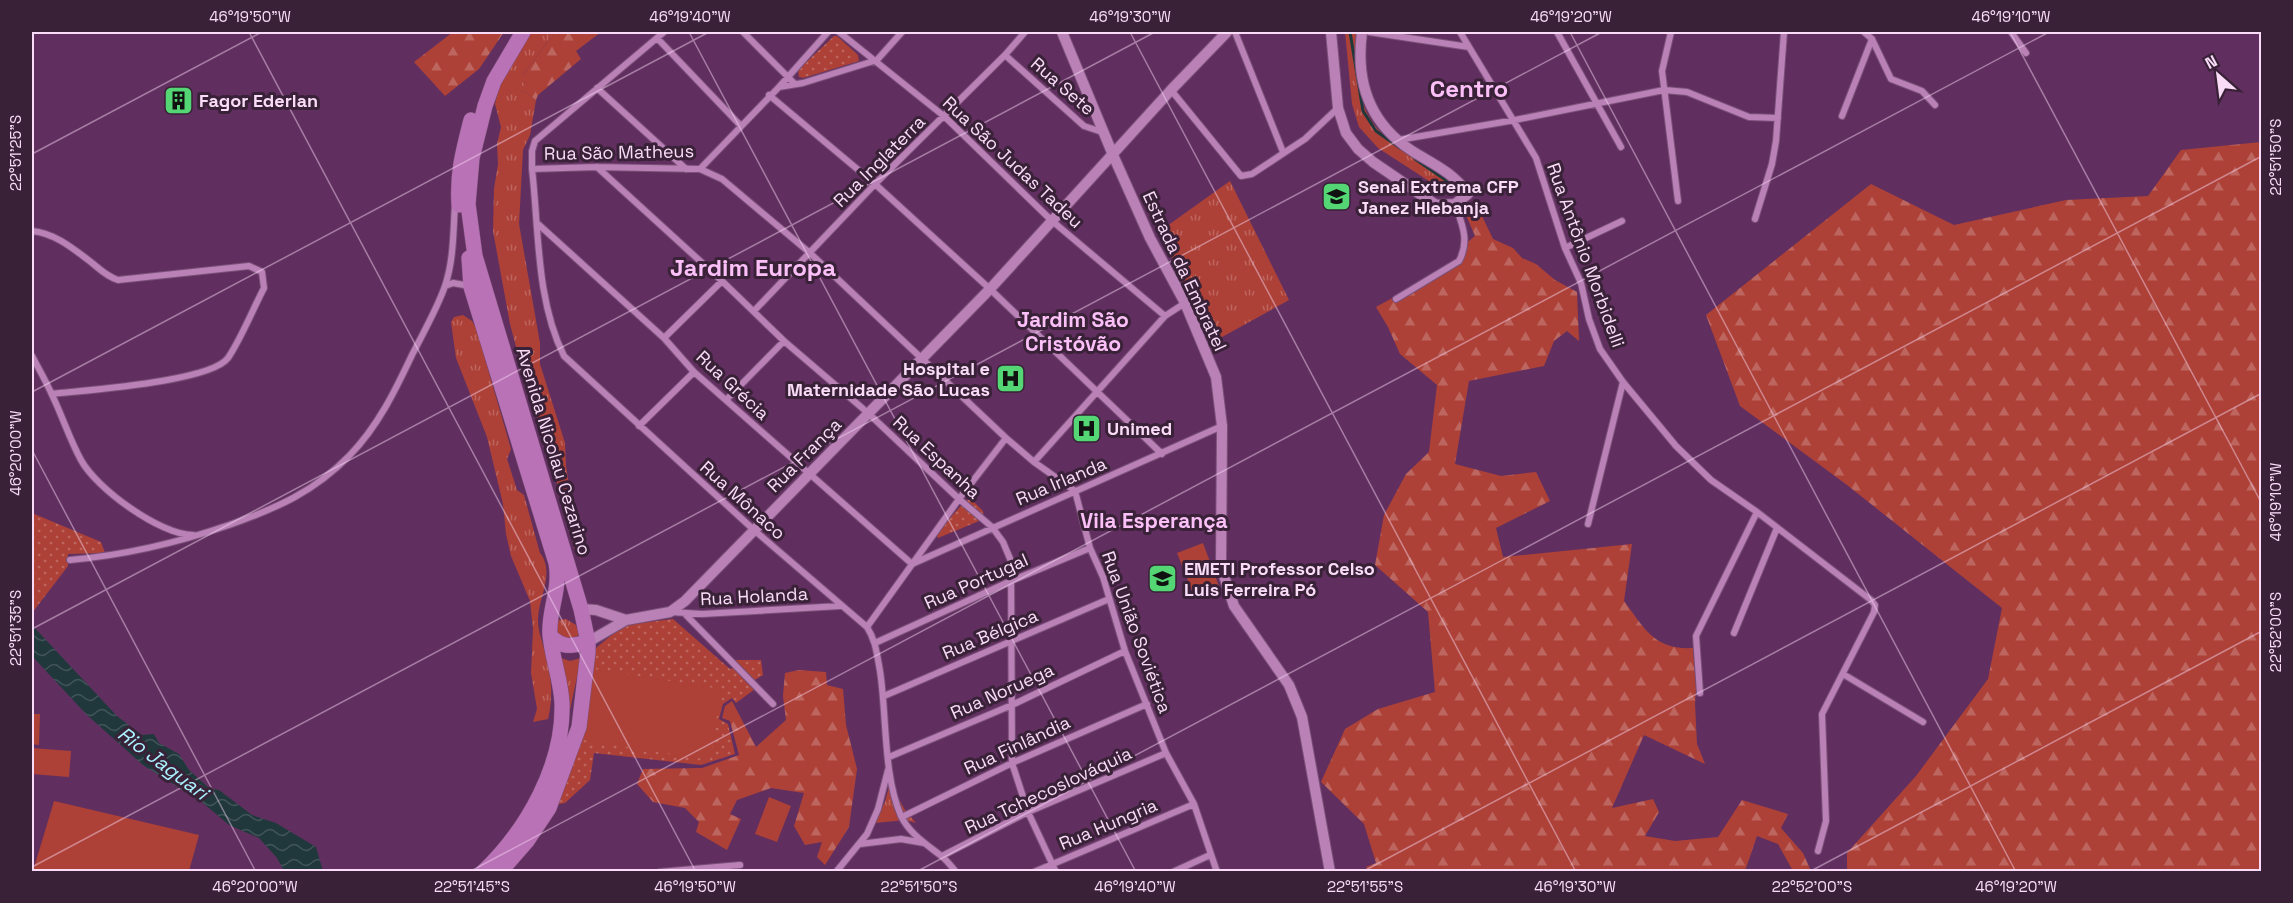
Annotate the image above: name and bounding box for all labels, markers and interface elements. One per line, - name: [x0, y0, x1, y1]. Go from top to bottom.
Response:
- text: 46°19'50"W: [209, 7, 291, 26]
- text: 46°19'40"W: [649, 7, 731, 26]
- text: 46°19'30"W: [1089, 7, 1171, 26]
- text: 46°19'20"W: [1530, 7, 1612, 26]
- text: 46°19'10"W: [1972, 7, 2050, 26]
- north arrow: [2188, 45, 2248, 105]
- text: N: [2202, 50, 2221, 74]
- street label: Rua Sete: [1026, 52, 1100, 120]
- district label: Centro: [1430, 73, 1508, 104]
- building icon: Fagor Ederlan: [162, 84, 194, 116]
- place label: Fagor Ederlan: [199, 89, 318, 112]
- street label: Rua São Judas Tadeu: [938, 91, 1088, 233]
- street label: Rua Inglaterra: [828, 110, 930, 212]
- text: 22°51'25"S: [6, 115, 25, 191]
- text: 22°51'50"S: [2266, 119, 2285, 195]
- street label: Rua São Matheus: [544, 139, 694, 165]
- street label: Rua Antônio Morbidelli: [1542, 160, 1630, 350]
- place label: Senai Extrema CFP Janez Hlebanja: [1358, 175, 1519, 219]
- school or university icon: Senai Extrema CFP Janez Hlebanja: [1321, 180, 1353, 212]
- street label: Estrada da Embratel: [1138, 187, 1232, 355]
- district label: Jardim Europa: [670, 252, 836, 283]
- district label: Jardim São Cristóvão: [1017, 306, 1129, 357]
- street label: Avenida Nicolau Cezarino: [511, 344, 597, 558]
- street label: Rua Grécia: [692, 345, 774, 425]
- place label: Hospital e Maternidade São Lucas: [787, 357, 990, 401]
- hospital icon: Hospital e Maternidade São Lucas: [995, 362, 1027, 394]
- text: 46°20'00"W: [6, 410, 25, 496]
- street label: Rua Espanha: [888, 411, 986, 503]
- hospital icon: Unimed: [1070, 412, 1102, 444]
- street label: Rua França: [762, 413, 846, 497]
- place label: Unimed: [1107, 417, 1172, 440]
- street label: Rua Irlanda: [1012, 452, 1110, 510]
- street label: Rua Mônaco: [696, 456, 790, 544]
- text: 46°19'10"W: [2266, 463, 2285, 541]
- district label: Vila Esperança: [1080, 507, 1228, 534]
- street label: Rua Portugal: [920, 548, 1032, 614]
- street label: Rua União Soviética: [1097, 548, 1177, 716]
- place label: EMETI Professor Celso Luis Ferreira Pó: [1184, 557, 1375, 601]
- school or university icon: EMETI Professor Celso Luis Ferreira Pó: [1147, 562, 1179, 594]
- street label: Rua Holanda: [699, 582, 809, 610]
- text: 22°51'35"S: [6, 590, 25, 666]
- text: 22°52'00"S: [2266, 592, 2285, 672]
- street label: Rua Bélgica: [939, 604, 1041, 664]
- street label: Rua Noruega: [947, 658, 1057, 724]
- street label: Rua Finlândia: [960, 710, 1074, 780]
- water label: Rio Jaguari: [113, 721, 215, 807]
- street label: Rua Tchecoslováquia: [961, 741, 1135, 839]
- street label: Rua Hungria: [1055, 793, 1161, 855]
- text: 46°20'00"W: [212, 877, 298, 896]
- text: 22°51'45"S: [434, 877, 510, 896]
- text: 46°19'50"W: [654, 877, 736, 896]
- text: 22°51'50"S: [881, 877, 957, 896]
- text: 46°19'40"W: [1094, 877, 1176, 896]
- text: 22°51'55"S: [1327, 877, 1403, 896]
- text: 46°19'30"W: [1534, 877, 1616, 896]
- text: 22°52'00"S: [1772, 877, 1852, 896]
- text: 46°19'20"W: [1975, 877, 2057, 896]

